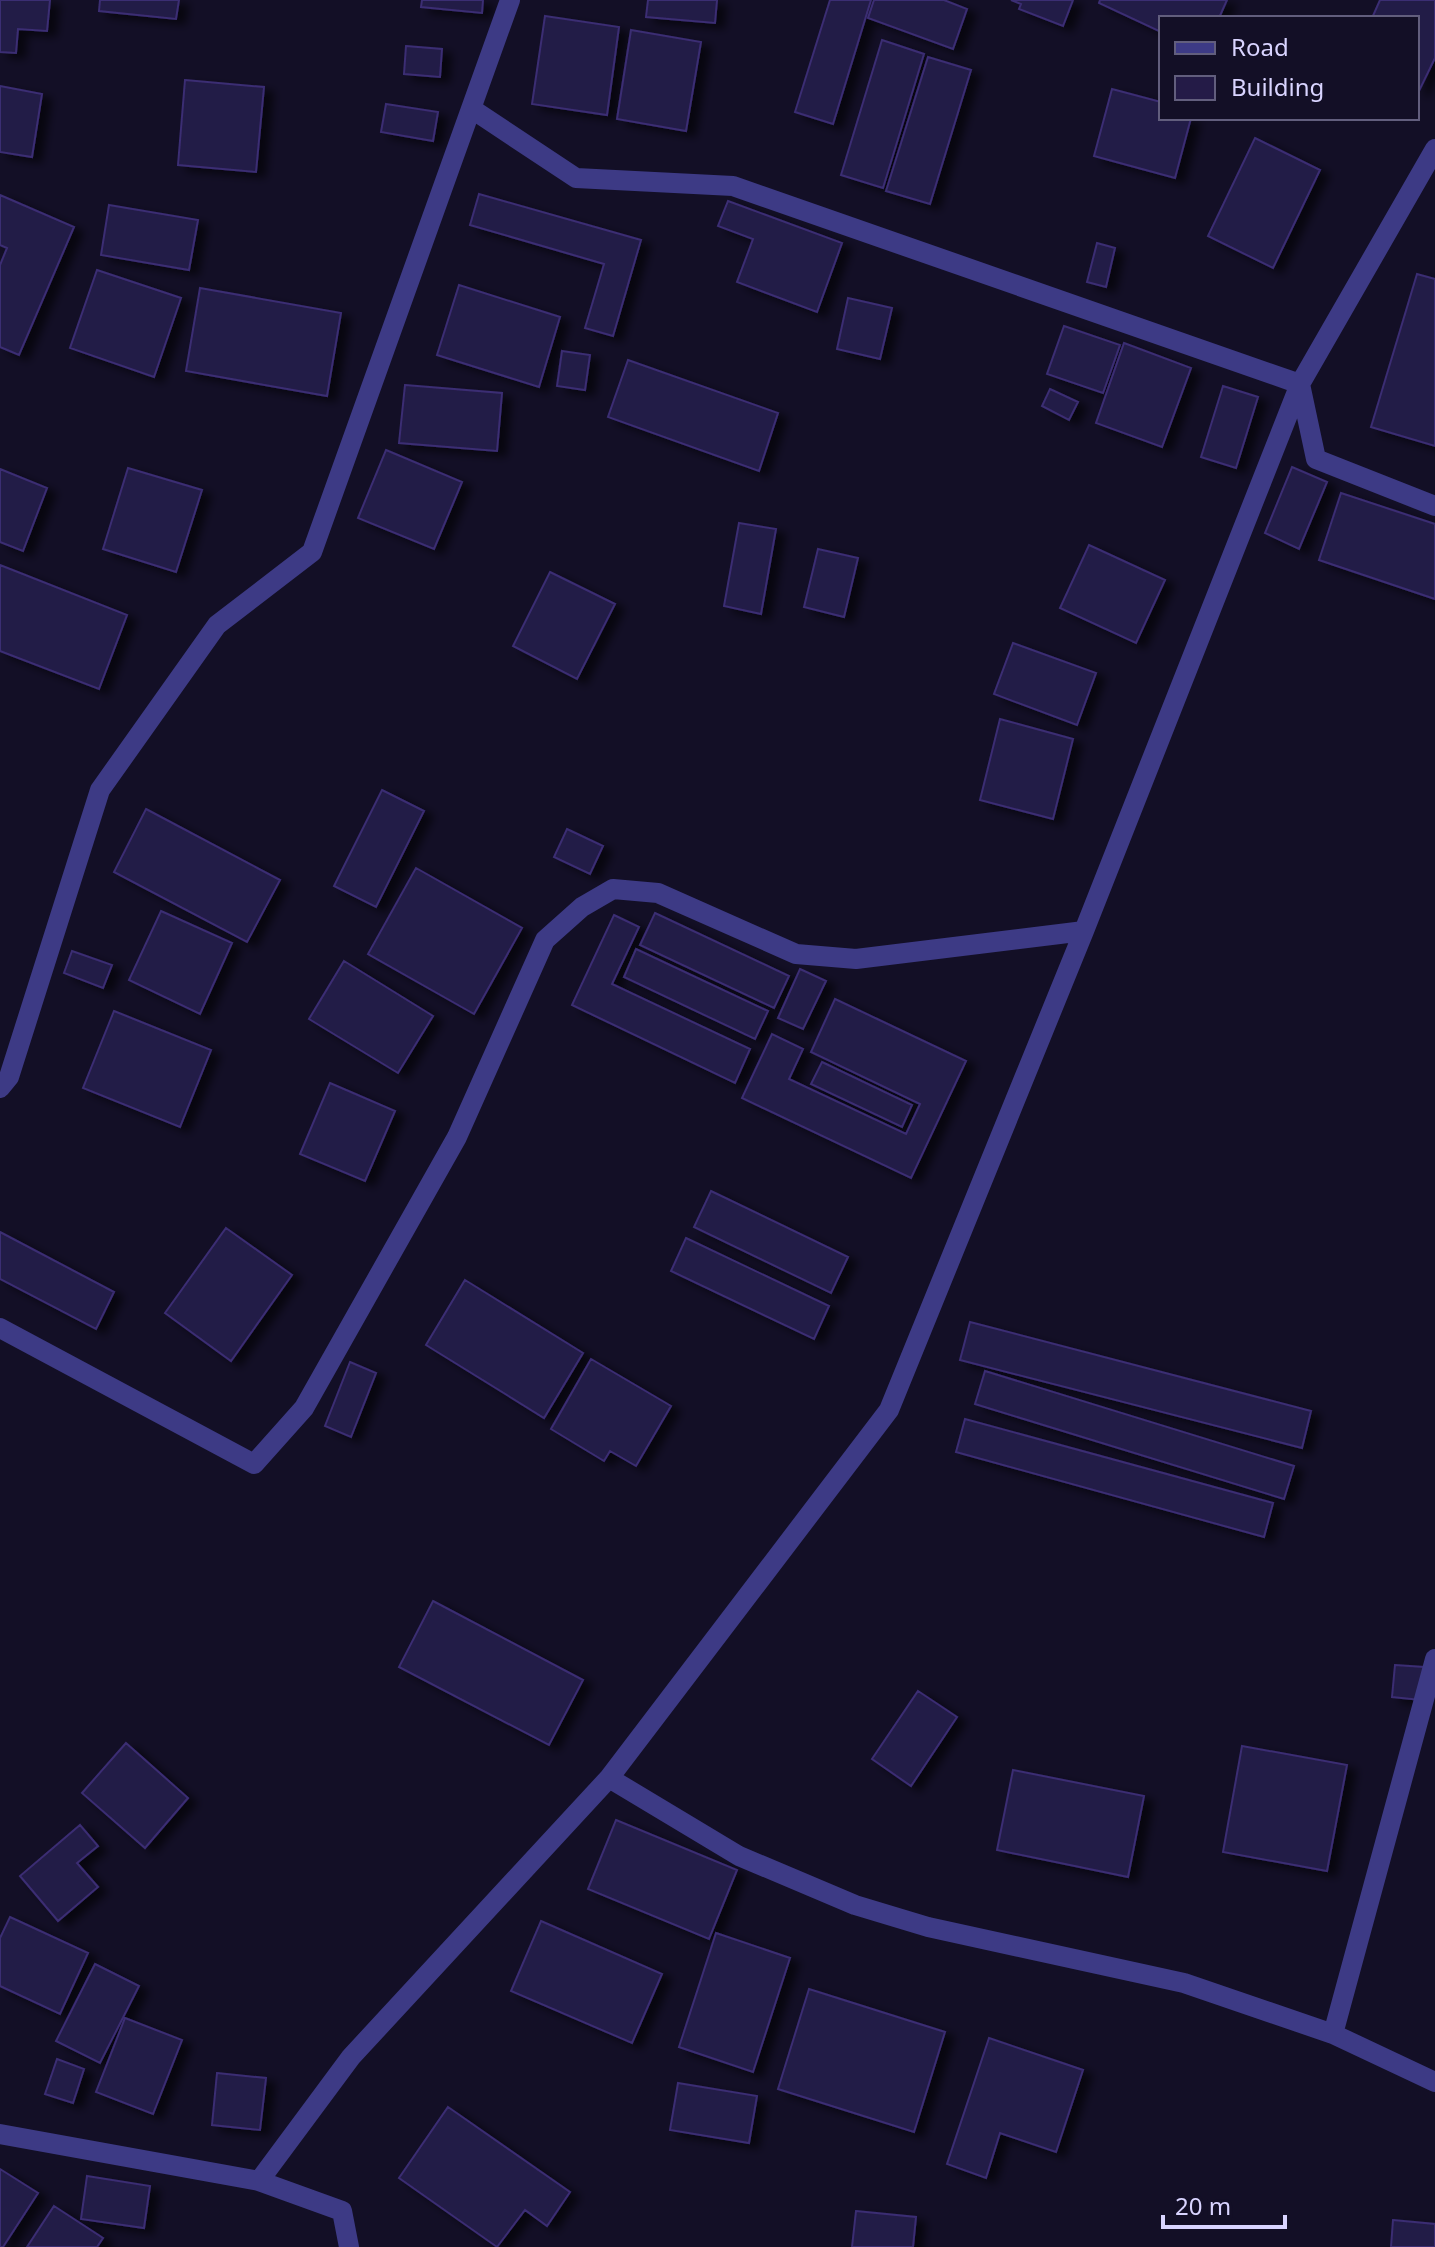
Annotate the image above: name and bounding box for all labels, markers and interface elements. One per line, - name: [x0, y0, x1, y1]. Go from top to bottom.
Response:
- legend: [1159, 16, 1419, 120]
- text: Road: [1231, 30, 1289, 63]
- text: Building: [1231, 70, 1324, 103]
- scale bar: [1163, 2179, 1285, 2229]
- text: 20 m: [1175, 2189, 1231, 2222]

